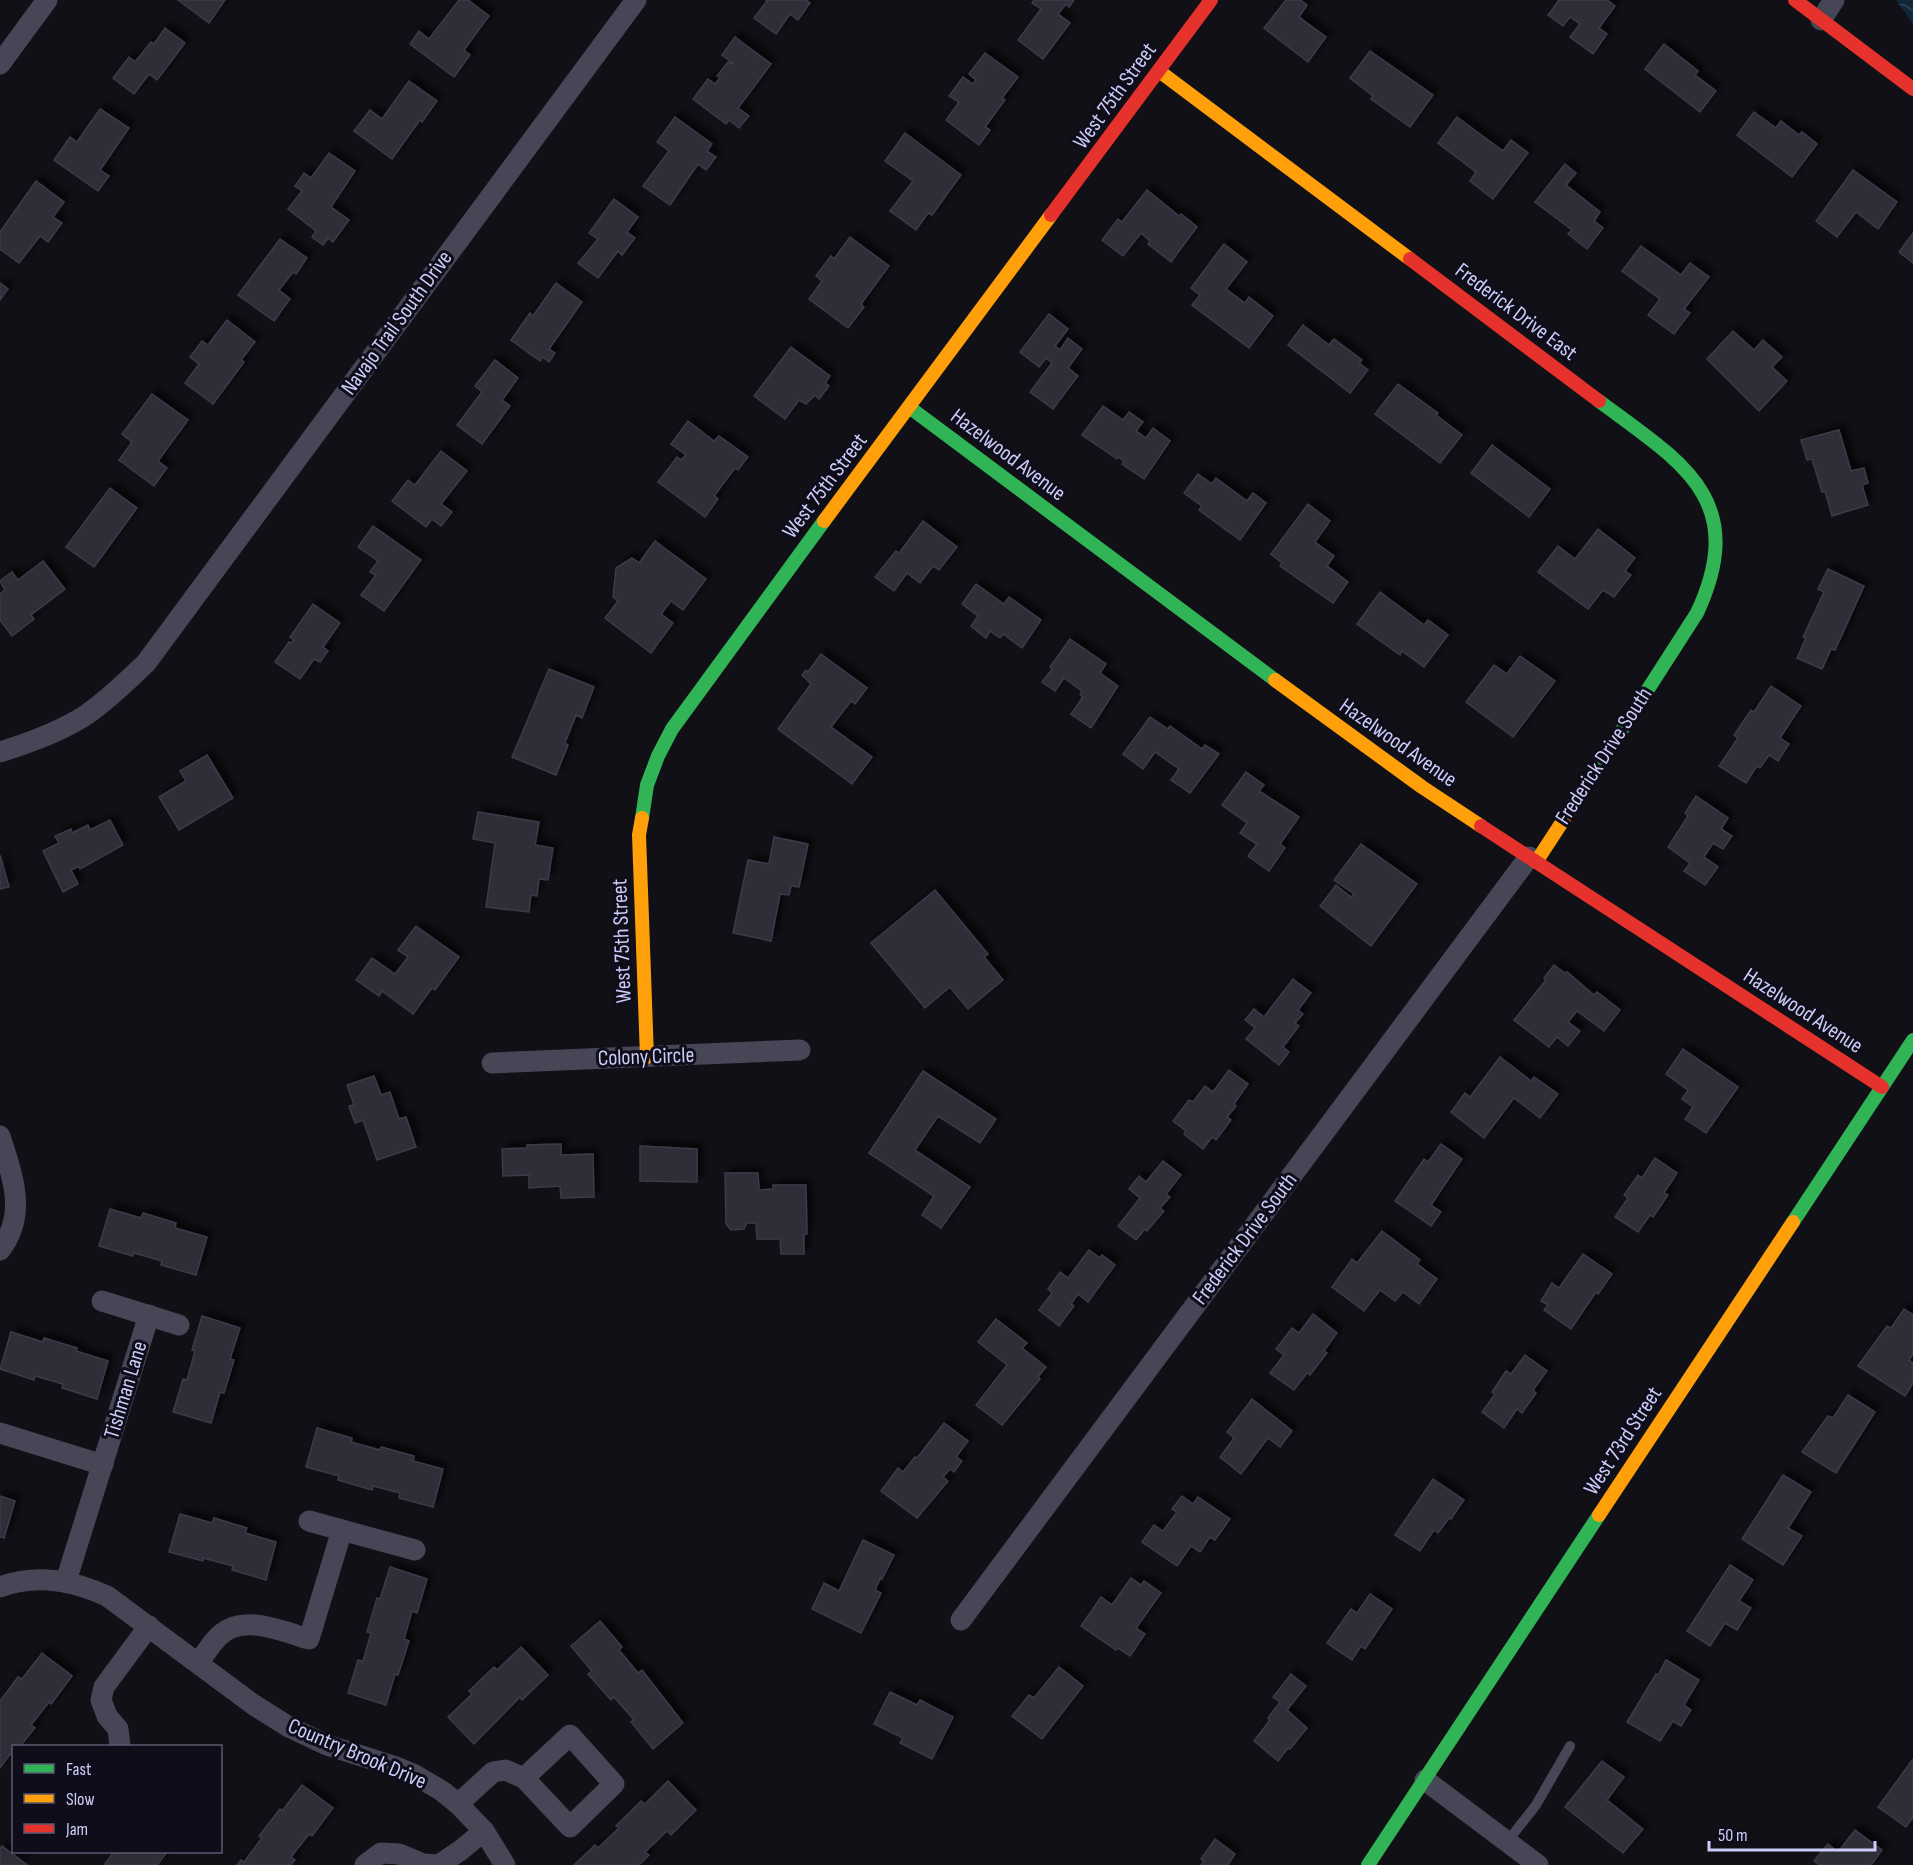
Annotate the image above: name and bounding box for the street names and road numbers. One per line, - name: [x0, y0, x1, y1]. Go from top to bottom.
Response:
- street label: West 75th Street: [1067, 37, 1163, 154]
- street label: Navajo Trail South Drive: [336, 246, 458, 400]
- street label: Frederick Drive East: [1450, 257, 1583, 367]
- street label: Hazelwood Avenue: [945, 403, 1071, 507]
- street label: West 75th Street: [777, 428, 873, 544]
- street label: Frederick Drive South: [1550, 682, 1658, 830]
- street label: Hazelwood Avenue: [1334, 693, 1462, 793]
- street label: West 75th Street: [606, 878, 638, 1004]
- street label: Hazelwood Avenue: [1738, 962, 1868, 1060]
- street label: Colony Circle: [597, 1042, 695, 1072]
- street label: Frederick Drive South: [1187, 1168, 1303, 1310]
- street label: Tishman Lane: [98, 1338, 154, 1442]
- street label: West 73rd Street: [1578, 1381, 1668, 1500]
- street label: Country Brook Drive: [284, 1713, 430, 1795]

